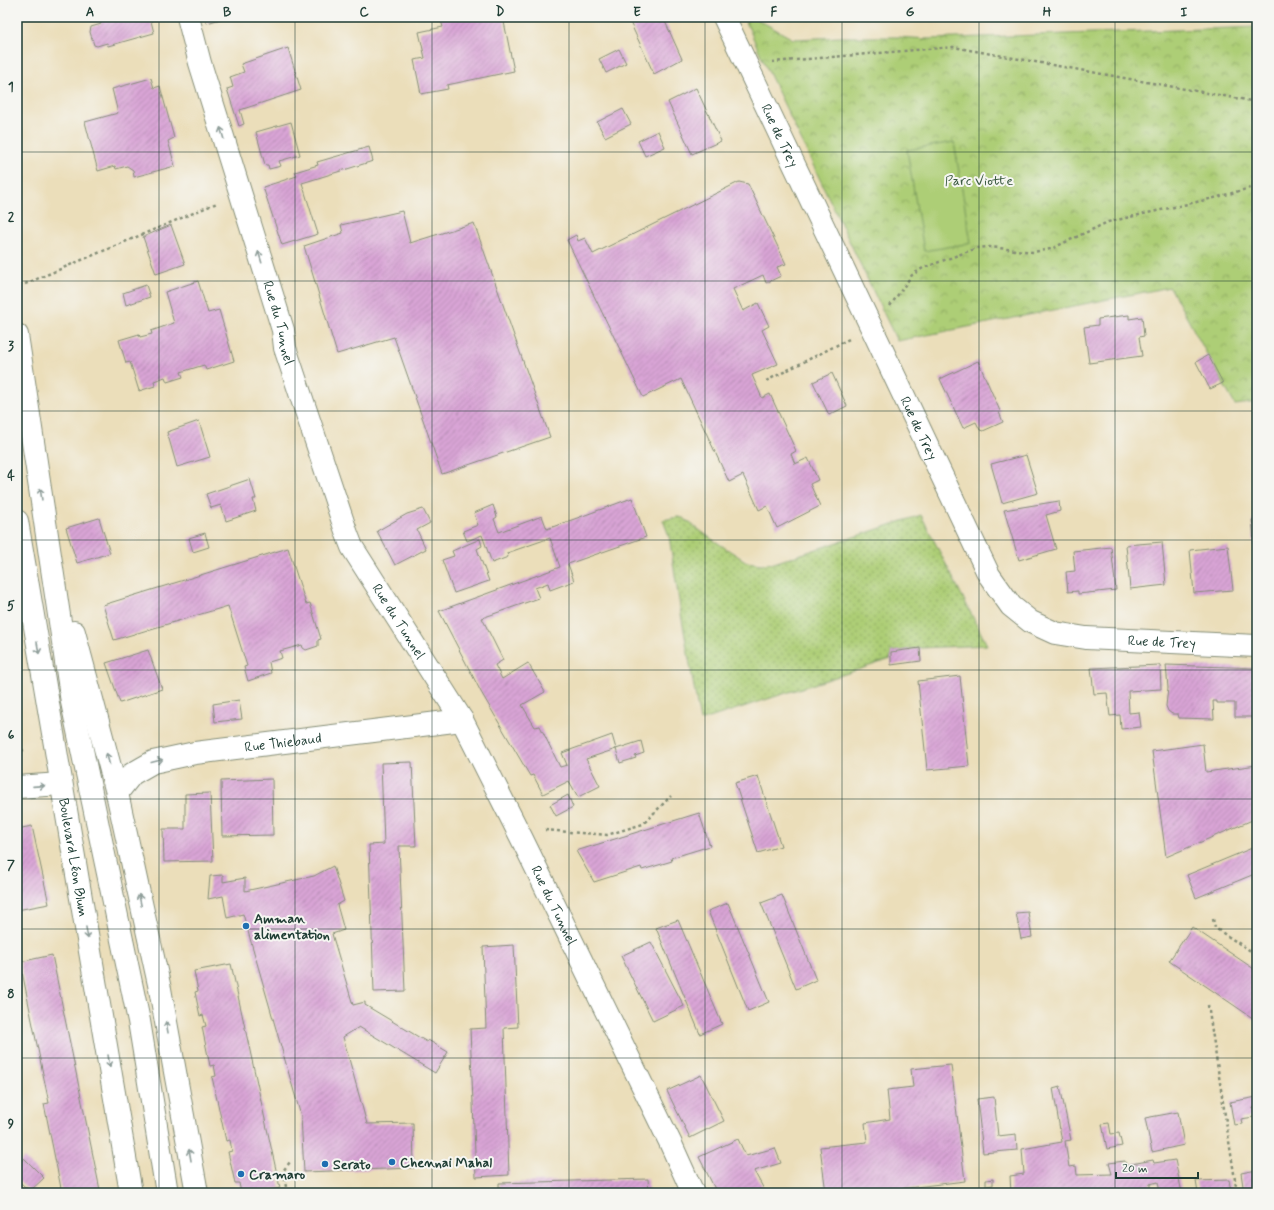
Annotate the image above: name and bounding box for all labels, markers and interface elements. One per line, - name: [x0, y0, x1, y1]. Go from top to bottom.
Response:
- text: A: [86, 4, 94, 21]
- text: B: [223, 4, 232, 21]
- text: C: [359, 4, 369, 21]
- text: D: [496, 4, 505, 21]
- text: E: [633, 4, 641, 21]
- text: F: [771, 4, 778, 21]
- text: G: [906, 4, 915, 21]
- text: H: [1043, 4, 1052, 21]
- text: I: [1181, 4, 1188, 21]
- text: 1: [8, 79, 14, 96]
- street label: Rue de Trey: [757, 101, 802, 170]
- one-way arrow: [218, 126, 225, 139]
- park label: Parc Viotte: [945, 172, 1013, 190]
- text: 2: [8, 209, 15, 226]
- one-way arrow: [256, 250, 263, 263]
- street label: Rue du Tunnel: [258, 279, 298, 367]
- text: 3: [8, 338, 14, 355]
- street label: Rue de Trey: [896, 394, 941, 463]
- text: 4: [7, 468, 15, 485]
- one-way arrow: [37, 488, 45, 501]
- street label: Rue du Tunnel: [368, 580, 429, 663]
- text: 5: [7, 598, 15, 615]
- street label: Rue de Trey: [1127, 632, 1196, 653]
- one-way arrow: [34, 641, 42, 654]
- text: 6: [8, 727, 15, 744]
- street label: Rue Thiebaud: [243, 729, 323, 757]
- one-way arrow: [104, 753, 111, 766]
- one-way arrow: [151, 757, 164, 764]
- one-way arrow: [32, 782, 45, 789]
- street label: Boulevard Léon Blum: [54, 797, 92, 918]
- text: 7: [7, 857, 15, 874]
- street label: Rue du Tunnel: [526, 863, 580, 948]
- one-way arrow: [136, 893, 144, 906]
- place label: Amman alimentation: [254, 910, 330, 944]
- marker: Amman alimentation: [241, 921, 251, 931]
- one-way arrow: [83, 926, 91, 939]
- text: 8: [7, 986, 15, 1003]
- one-way arrow: [162, 1021, 170, 1034]
- one-way arrow: [105, 1054, 113, 1067]
- text: 9: [8, 1116, 15, 1133]
- one-way arrow: [186, 1149, 194, 1162]
- place label: Chennai Mahal: [400, 1154, 492, 1172]
- scale bar: [1116, 1154, 1198, 1180]
- place label: Serato: [333, 1156, 371, 1174]
- marker: Chennai Mahal: [387, 1157, 397, 1167]
- marker: Serato: [320, 1159, 330, 1169]
- text: 20 m: [1122, 1161, 1148, 1177]
- place label: Cramaro: [249, 1166, 305, 1184]
- marker: Cramaro: [236, 1169, 246, 1179]

